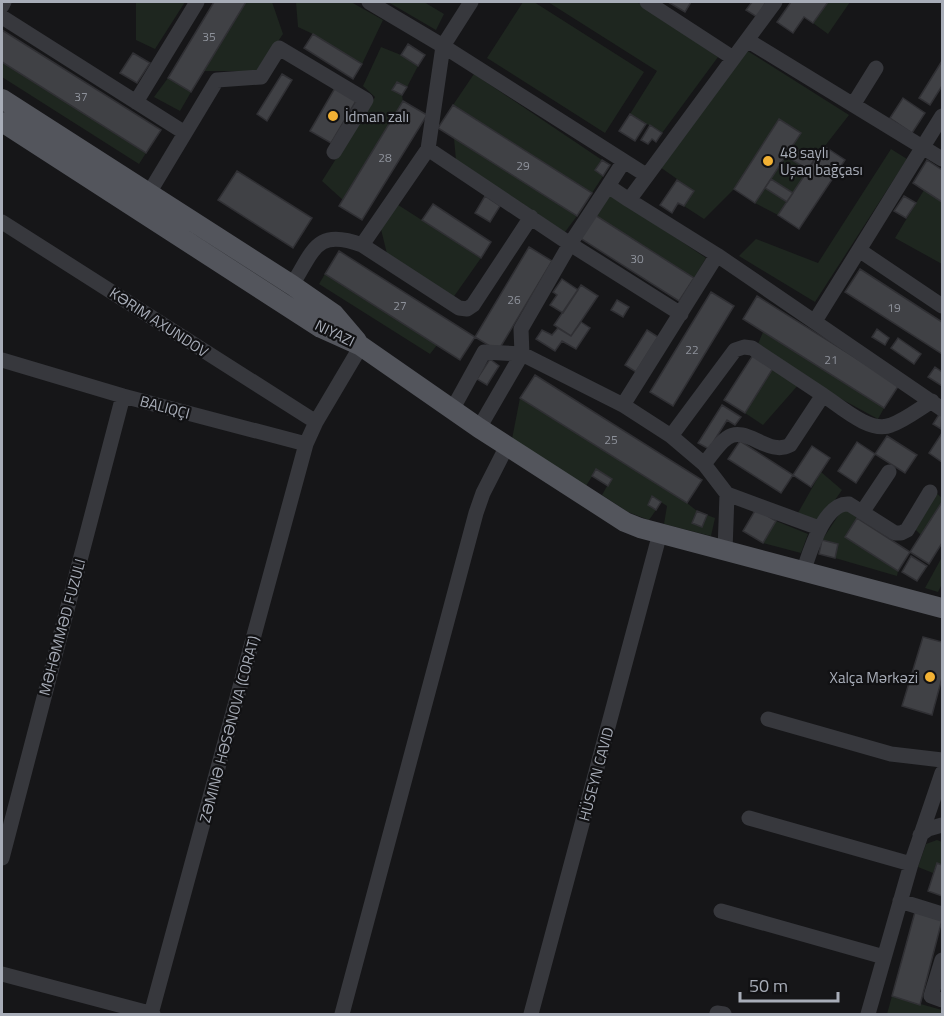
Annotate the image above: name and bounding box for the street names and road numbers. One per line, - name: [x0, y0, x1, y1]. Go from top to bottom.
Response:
- street label: KƏRIM AXUNDOV: [105, 281, 213, 363]
- street label: NIYAZI: [311, 313, 359, 353]
- street label: BALIQÇI: [138, 389, 192, 425]
- street label: MƏHƏMMƏD FUZULI: [33, 556, 91, 698]
- street label: ZƏMINƏ HƏSƏNOVA (CORAT): [193, 633, 265, 825]
- street label: HÜSEYN CAVID: [572, 724, 620, 824]

